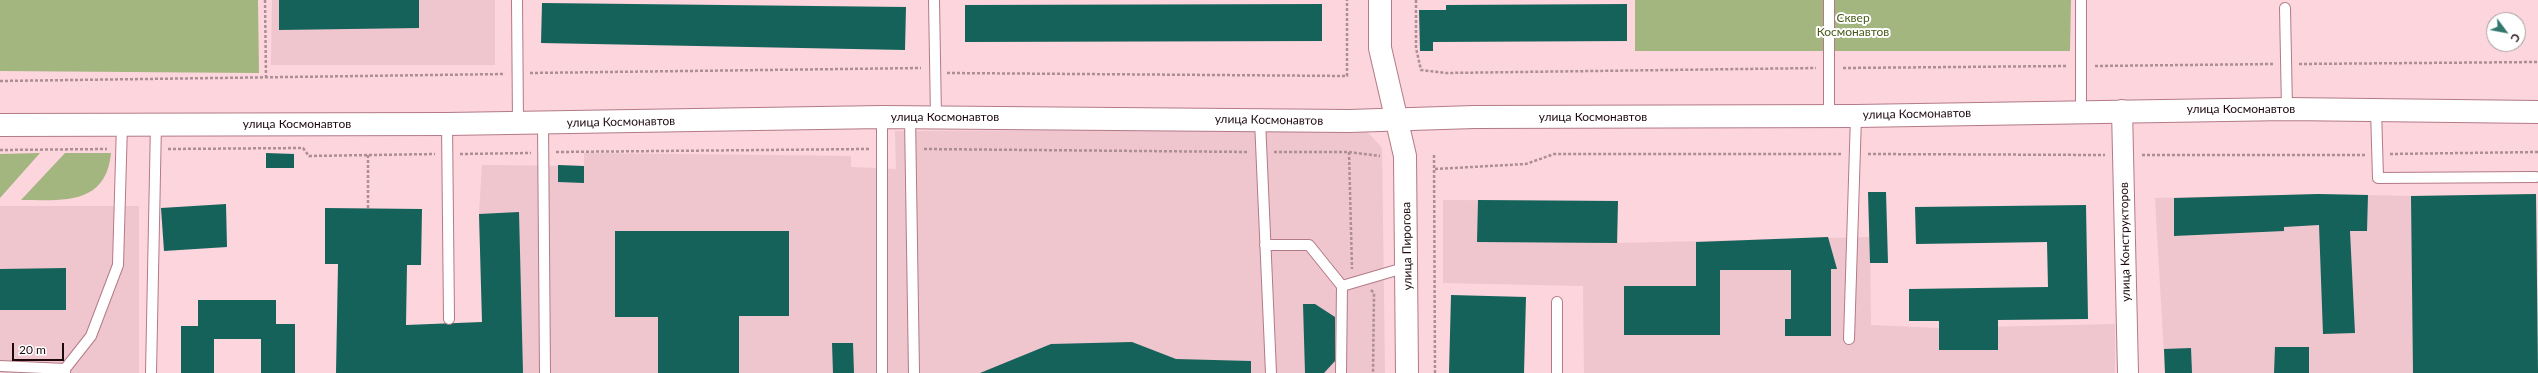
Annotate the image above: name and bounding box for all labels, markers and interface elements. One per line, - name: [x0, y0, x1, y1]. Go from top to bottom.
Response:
- park label: Сквер Космонавтов: [1817, 11, 1889, 39]
- north arrow: [2486, 12, 2526, 52]
- text: С: [2508, 32, 2523, 45]
- street label: улица Космонавтов: [2187, 102, 2295, 116]
- street label: улица Космонавтов: [1863, 106, 1971, 122]
- street label: улица Космонавтов: [891, 110, 999, 124]
- street label: улица Космонавтов: [1539, 110, 1647, 124]
- street label: улица Космонавтов: [1215, 112, 1323, 128]
- street label: улица Космонавтов: [567, 114, 675, 130]
- street label: улица Космонавтов: [243, 117, 351, 131]
- street label: улица Конструкторов: [2117, 182, 2133, 302]
- street label: улица Пирогова: [1399, 202, 1415, 290]
- scale bar: [14, 335, 66, 361]
- text: 20 m: [19, 342, 46, 357]

